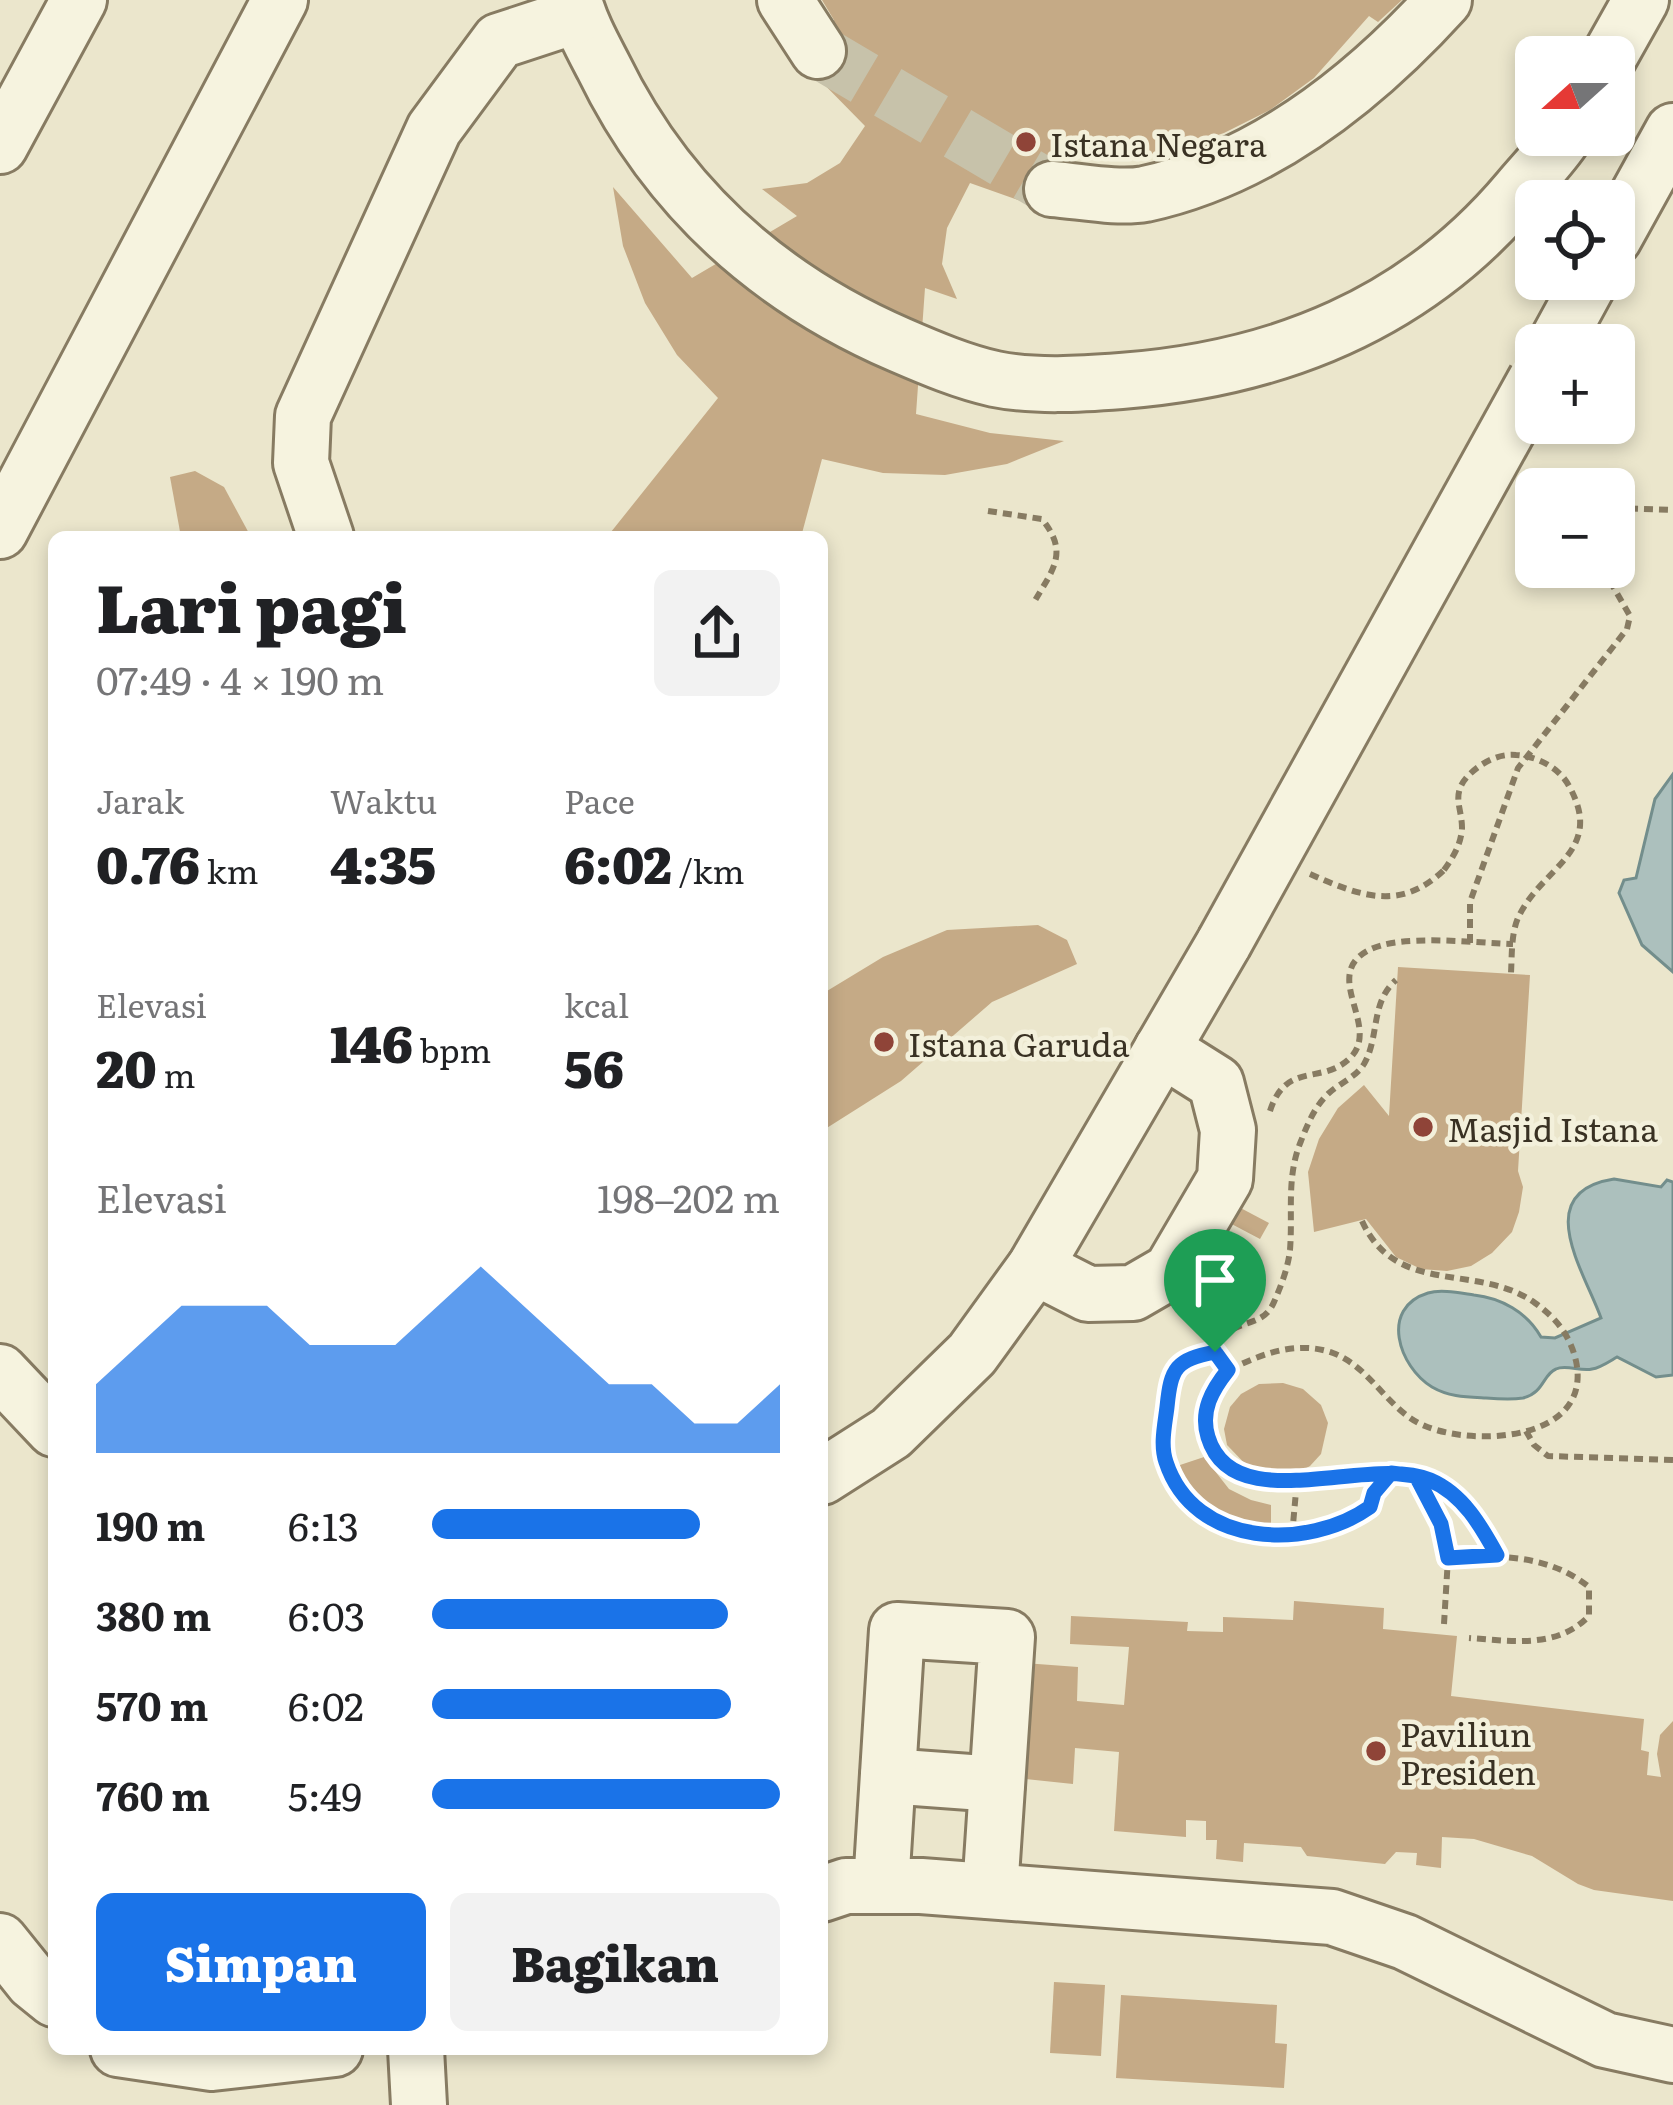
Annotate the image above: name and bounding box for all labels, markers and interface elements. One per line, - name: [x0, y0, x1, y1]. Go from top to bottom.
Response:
- north arrow: [1515, 36, 1635, 156]
- map controls: [1515, 36, 1635, 588]
- place label: Istana Negara: [1050, 118, 1267, 167]
- marker: Istana Negara: [1013, 129, 1039, 155]
- button: locate: [1515, 180, 1635, 300]
- button: +: [1515, 324, 1635, 444]
- button: −: [1515, 468, 1635, 588]
- text: Lari pagi: [96, 555, 407, 653]
- button: share: [654, 570, 780, 696]
- text: 07:49 · 4 × 190 m: [96, 649, 384, 707]
- text: Jarak: [96, 775, 184, 824]
- text: Waktu: [330, 775, 437, 824]
- text: Pace: [564, 775, 635, 824]
- text: 0.76: [96, 824, 200, 900]
- text: 4:35: [330, 824, 436, 900]
- text: 6:02: [564, 824, 672, 900]
- text: km: [200, 845, 259, 894]
- text: /km: [672, 845, 745, 894]
- text: Elevasi: [96, 979, 207, 1028]
- text: kcal: [564, 979, 629, 1028]
- text: 146: [330, 1003, 413, 1079]
- place label: Istana Garuda: [908, 1018, 1130, 1067]
- text: bpm: [413, 1024, 491, 1073]
- text: 20: [96, 1028, 157, 1104]
- text: 56: [564, 1028, 624, 1104]
- marker: Istana Garuda: [871, 1029, 897, 1055]
- text: m: [157, 1049, 195, 1098]
- place label: Masjid Istana: [1447, 1103, 1658, 1152]
- marker: Masjid Istana: [1410, 1114, 1436, 1140]
- text: Elevasi: [96, 1167, 227, 1225]
- text: 198–202 m: [597, 1167, 780, 1225]
- pin: [1164, 1229, 1266, 1352]
- icon: arrive: [1182, 1247, 1248, 1313]
- text: 190 m: [96, 1495, 205, 1553]
- text: 6:13: [288, 1495, 359, 1553]
- text: 380 m: [96, 1585, 211, 1643]
- text: 6:03: [288, 1585, 365, 1643]
- text: 570 m: [96, 1675, 208, 1733]
- text: 6:02: [288, 1675, 364, 1733]
- place label: Paviliun Presiden: [1400, 1708, 1536, 1795]
- marker: Paviliun Presiden: [1363, 1738, 1389, 1764]
- text: 760 m: [96, 1765, 210, 1823]
- text: 5:49: [288, 1765, 362, 1823]
- button: Simpan: [96, 1893, 426, 2031]
- button: Bagikan: [450, 1893, 780, 2031]

